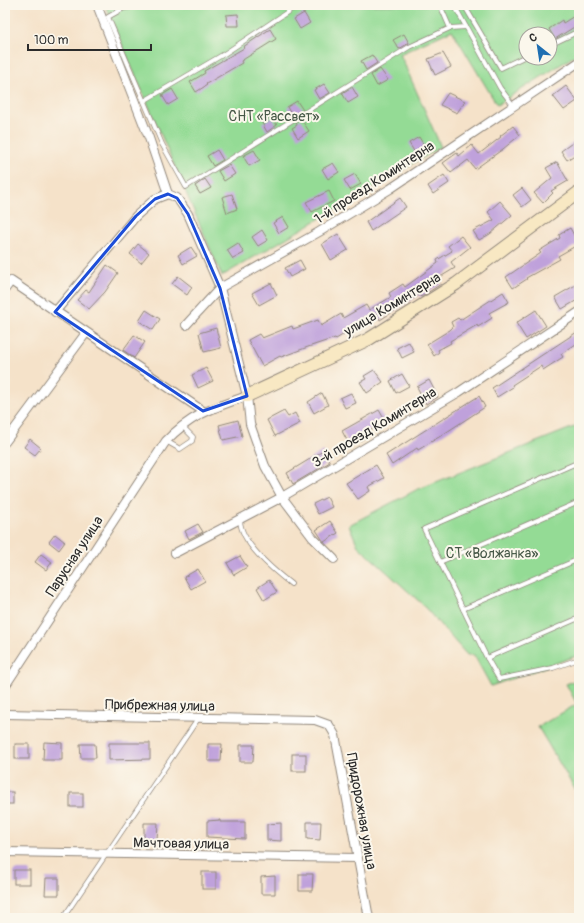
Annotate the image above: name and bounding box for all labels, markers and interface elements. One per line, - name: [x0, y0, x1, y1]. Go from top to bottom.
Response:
- scale bar: [28, 26, 151, 52]
- north arrow: [518, 26, 558, 66]
- text: С: [527, 30, 540, 45]
- text: 100 m: [34, 33, 69, 48]
- park label: СНТ «Рассвет»: [229, 108, 319, 125]
- street label: 1-й проезд Коминтерна: [311, 137, 437, 228]
- street label: улица Коминтерна: [340, 269, 444, 341]
- street label: 3-й проезд Коминтерна: [309, 384, 439, 471]
- street label: Парусная улица: [42, 513, 107, 600]
- park label: СТ «Волжанка»: [446, 545, 538, 562]
- street label: Прибрежная улица: [105, 696, 215, 715]
- street label: Придорожная улица: [343, 751, 380, 871]
- street label: Мачтовая улица: [133, 834, 229, 853]

